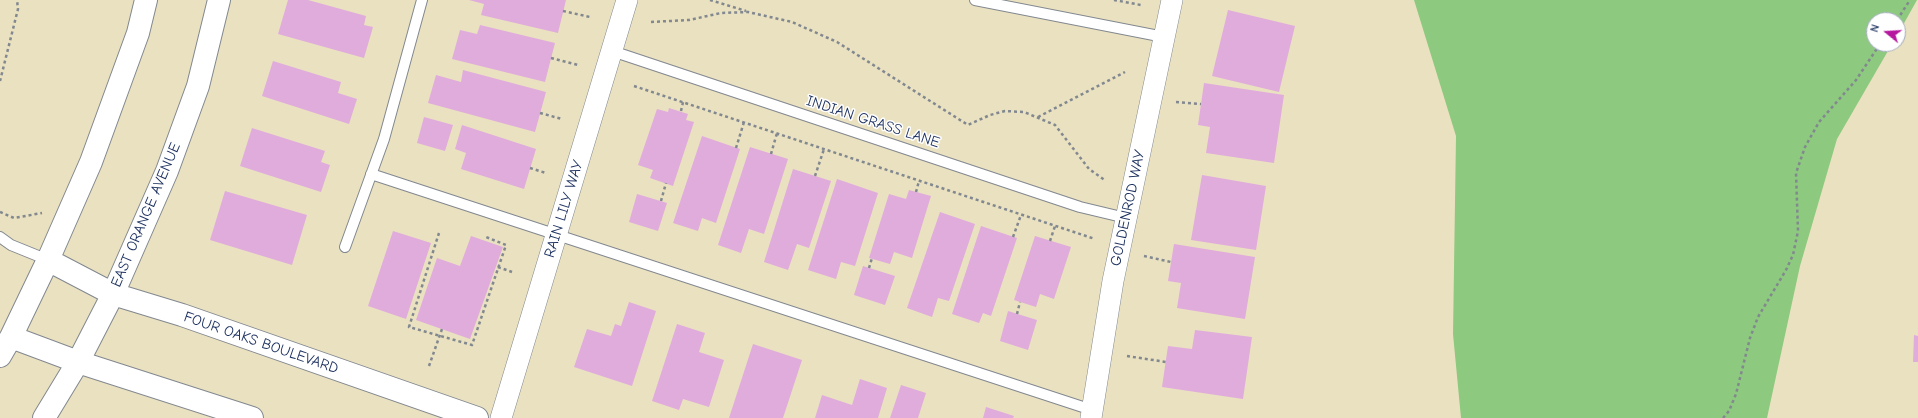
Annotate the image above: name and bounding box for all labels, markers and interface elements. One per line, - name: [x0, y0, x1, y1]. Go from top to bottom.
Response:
- north arrow: [1866, 12, 1906, 52]
- text: N: [1868, 23, 1882, 34]
- street label: INDIAN GRASS LANE: [804, 92, 942, 152]
- street label: EAST ORANGE AVENUE: [107, 140, 185, 290]
- street label: GOLDENROD WAY: [1107, 148, 1149, 268]
- street label: RAIN LILY WAY: [541, 158, 587, 260]
- street label: FOUR OAKS BOULEVARD: [181, 308, 341, 378]

